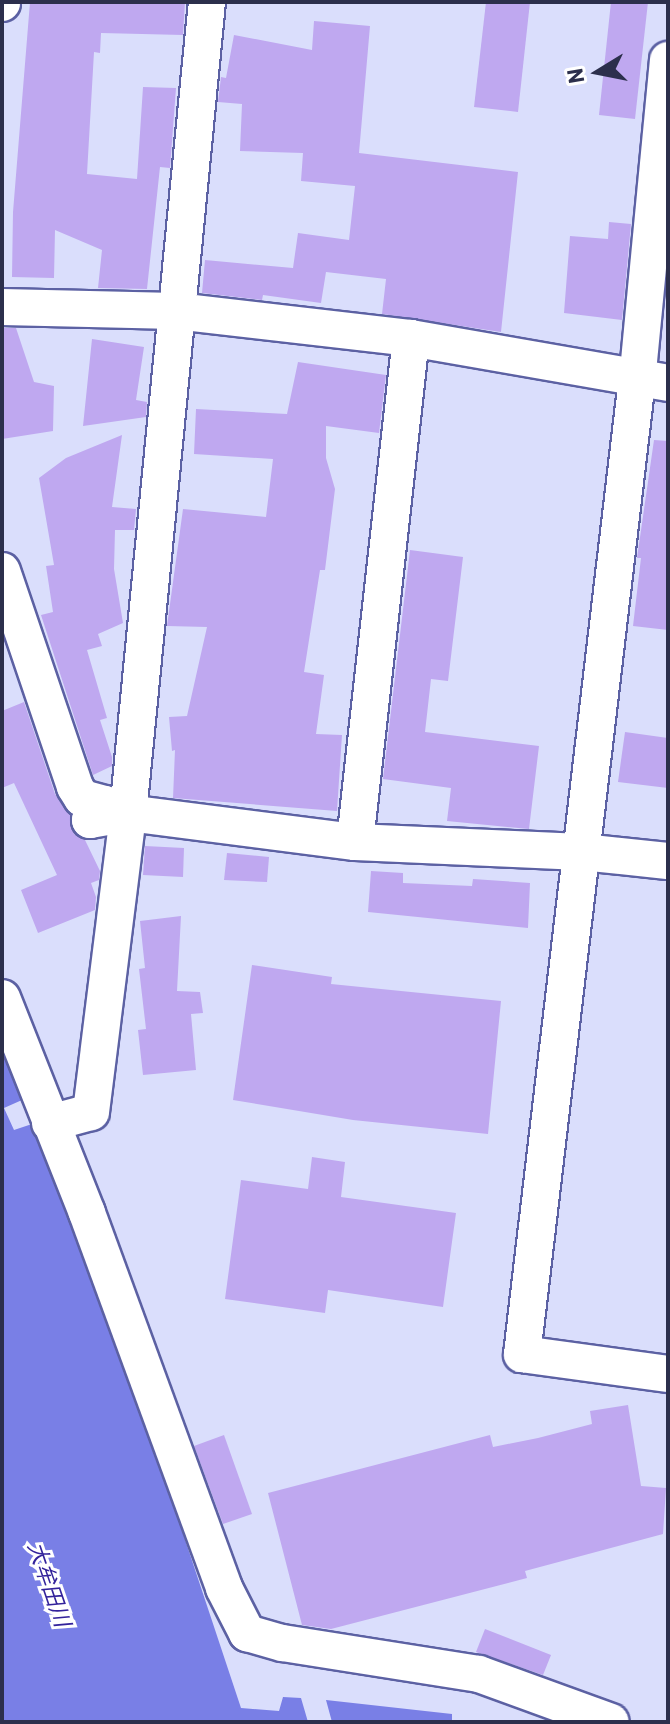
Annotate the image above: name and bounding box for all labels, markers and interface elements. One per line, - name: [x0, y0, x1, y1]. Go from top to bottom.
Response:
- north arrow: [558, 32, 638, 112]
- text: N: [560, 67, 588, 86]
- water label: 大牟田川: [23, 1538, 77, 1630]

